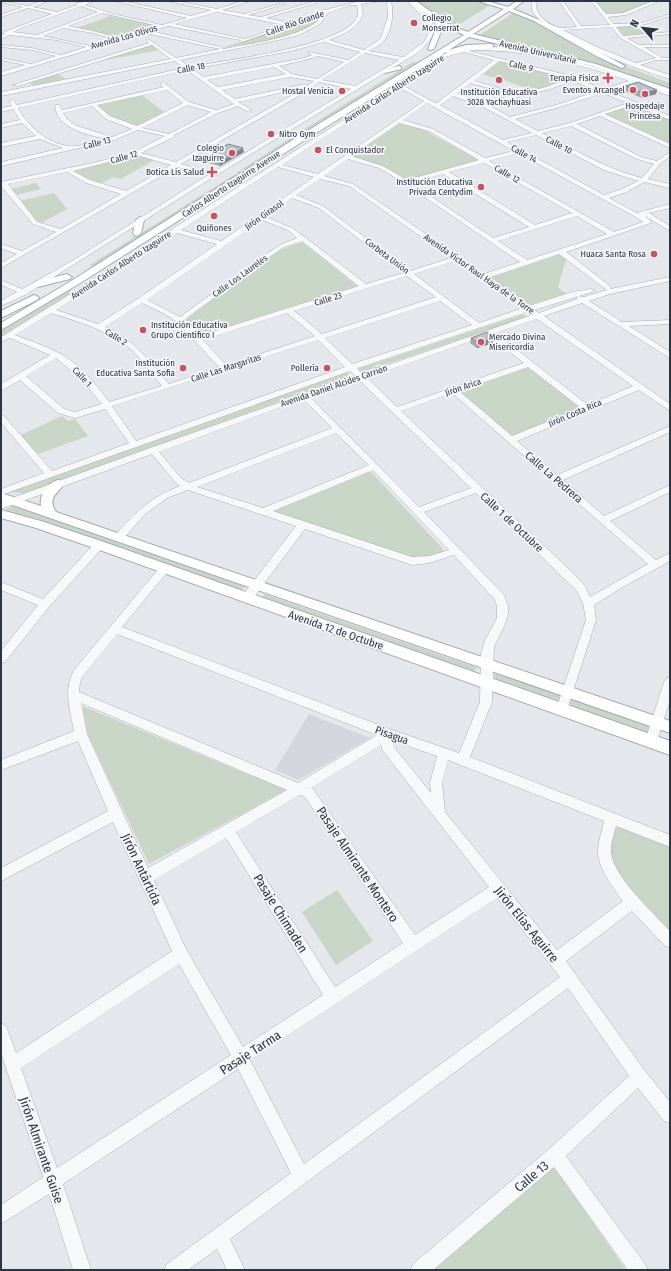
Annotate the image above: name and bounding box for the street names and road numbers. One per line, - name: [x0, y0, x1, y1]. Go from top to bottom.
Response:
- street label: Calle Río Grande: [265, 8, 326, 38]
- street label: Avenida Los Olivos: [90, 23, 159, 51]
- street label: Avenida Universitaria: [499, 38, 578, 66]
- street label: Avenida Carlos Alberto Izaguirre: [342, 53, 446, 125]
- street label: Calle 9: [508, 58, 534, 74]
- street label: Calle 18: [176, 60, 206, 76]
- street label: Calle 10: [544, 134, 574, 156]
- street label: Calle 13: [82, 135, 112, 151]
- street label: Calle 14: [509, 143, 539, 165]
- street label: Calle 12: [109, 148, 139, 166]
- street label: Carlos Alberto Izaguirre Avenue: [180, 148, 282, 220]
- street label: Calle 12: [493, 163, 521, 185]
- street label: Jirón Girasol: [243, 198, 286, 232]
- street label: Avenida Carlos Alberto Izaguirre: [69, 229, 173, 301]
- street label: Avenida Victor Raul Haya de la Torre: [422, 232, 537, 316]
- street label: Corbeta Unión: [363, 236, 411, 276]
- street label: Calle Los Laureles: [211, 253, 270, 299]
- street label: Calle 23: [313, 290, 343, 308]
- street label: Calle 2: [103, 327, 129, 347]
- street label: Calle Las Margaritas: [190, 352, 262, 384]
- street label: Avenida Daniel Alcides Carrión: [279, 363, 389, 409]
- street label: Calle 1: [70, 365, 94, 389]
- street label: Jirón Arica: [444, 376, 483, 398]
- street label: Jirón Costa Rica: [547, 397, 604, 429]
- street label: Calle La Pedrera: [522, 449, 585, 506]
- street label: Calle 1 de Octubre: [478, 490, 546, 555]
- street label: Avenida 12 de Octubre: [286, 608, 385, 653]
- street label: Pisagua: [373, 723, 410, 748]
- street label: Pasaje Almirante Montero: [313, 804, 402, 925]
- street label: Jirón Antártida: [118, 831, 165, 907]
- street label: Pasaje Chimaden: [250, 871, 311, 955]
- street label: Jirón Elías Aguirre: [491, 883, 562, 965]
- street label: Pasaje Tarma: [217, 1027, 284, 1078]
- street label: Jirón Almirante Guise: [16, 1095, 67, 1205]
- street label: Calle 13: [511, 1158, 552, 1195]

